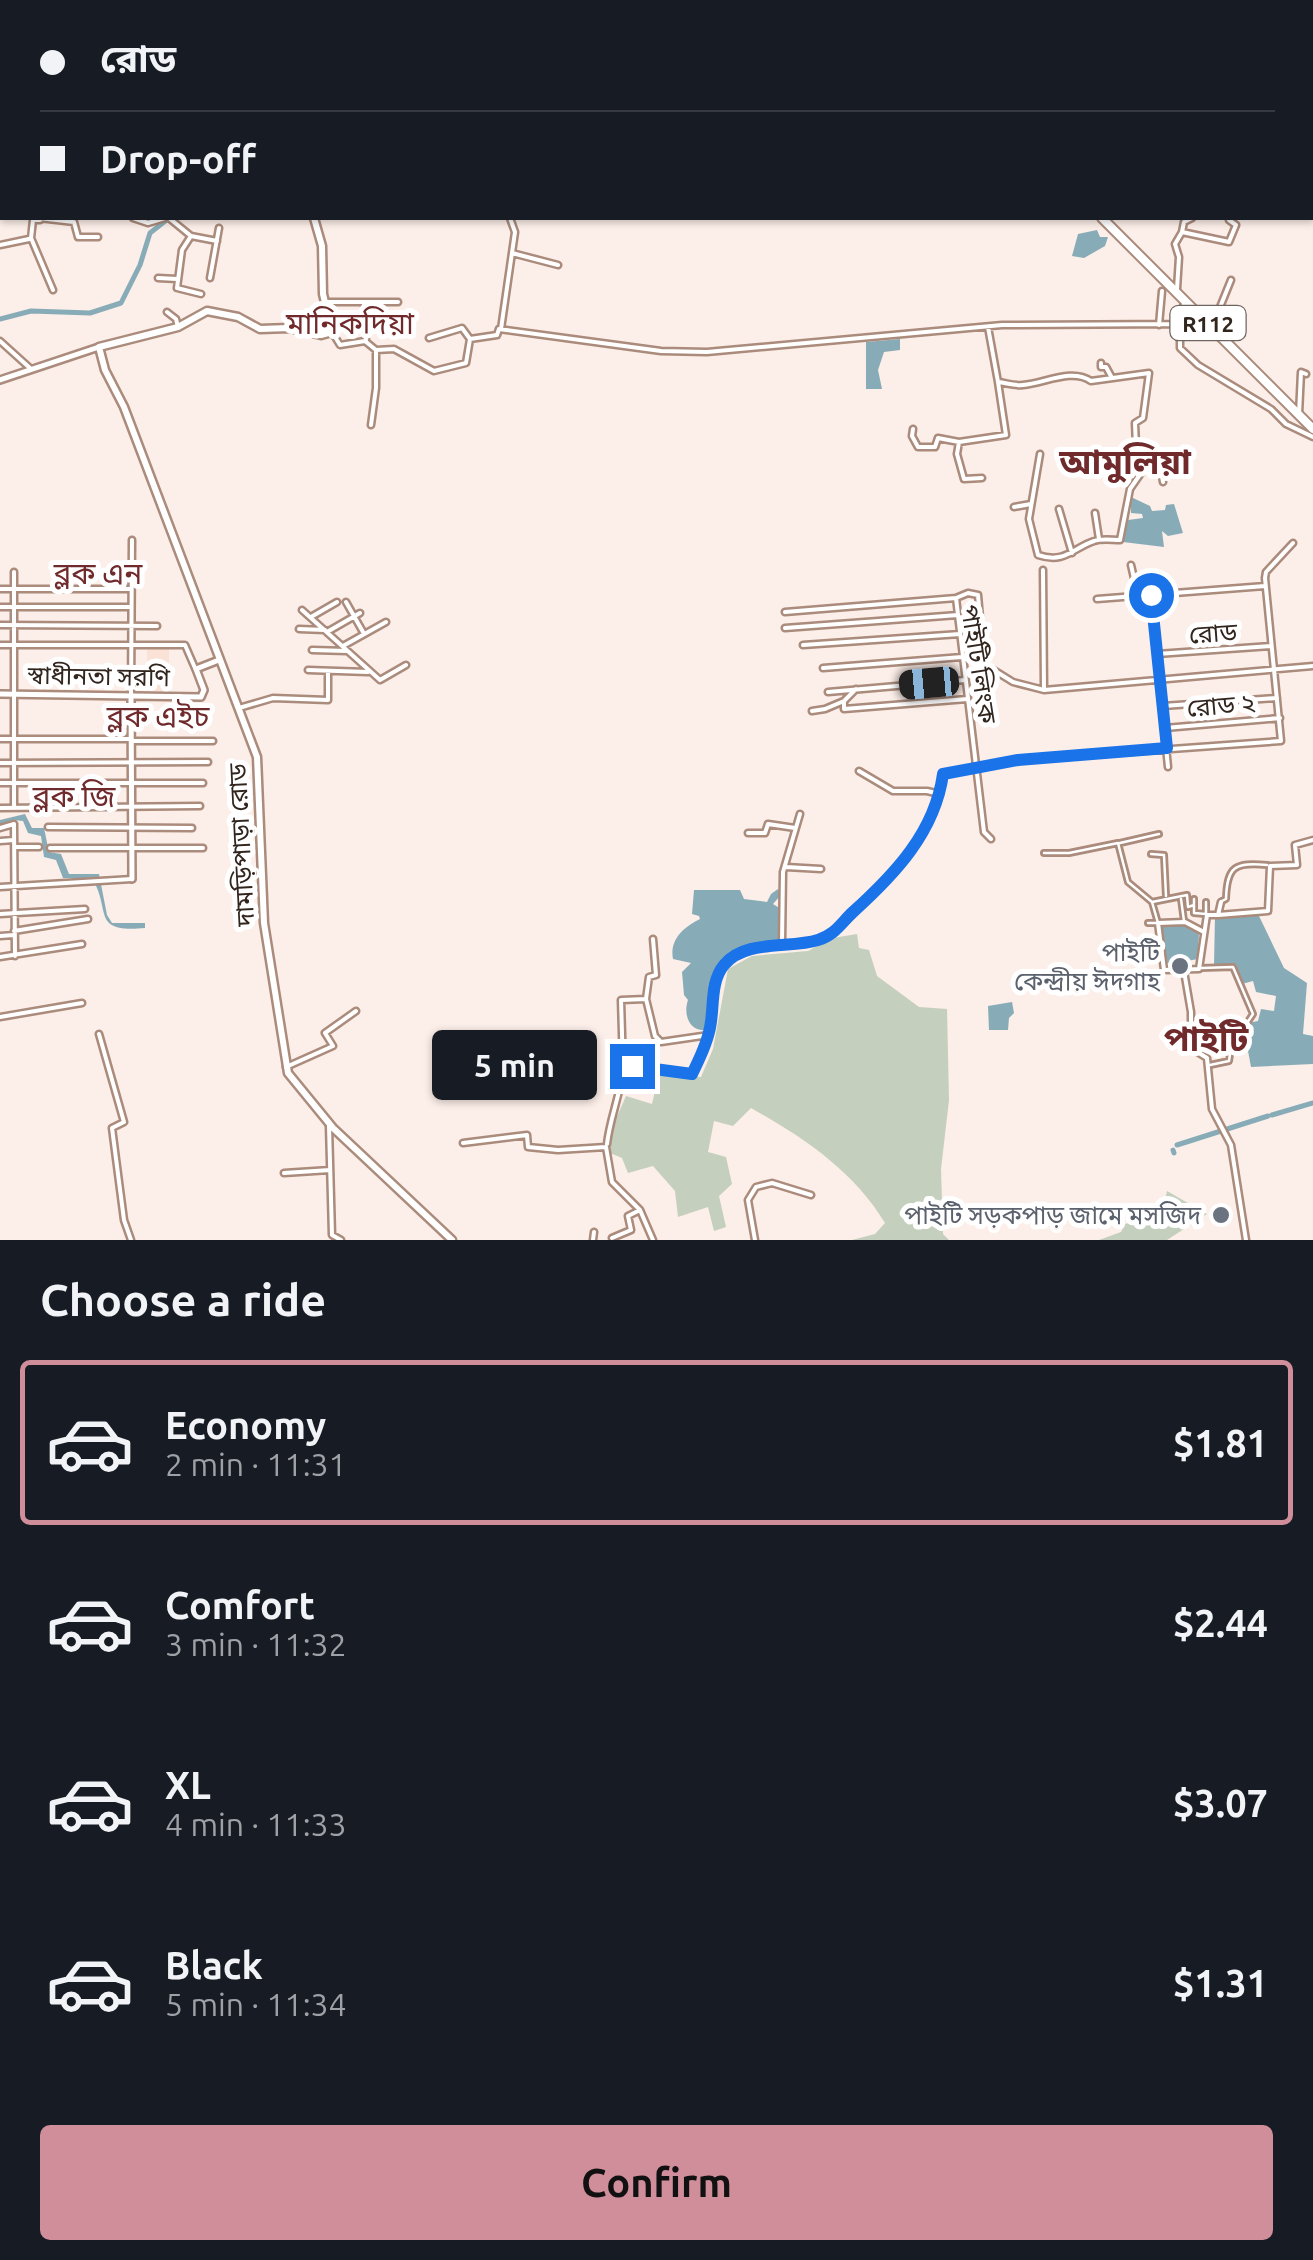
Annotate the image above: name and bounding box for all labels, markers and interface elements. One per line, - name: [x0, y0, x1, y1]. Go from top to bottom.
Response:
- text: রোড: [100, 37, 176, 79]
- text: Drop-off: [100, 138, 256, 180]
- district label: মানিকদিয়া: [285, 306, 415, 340]
- road number: R112: [1170, 306, 1246, 340]
- district label: আমুলিয়া: [1058, 441, 1192, 483]
- district label: ব্লক এন: [53, 556, 143, 590]
- route start: [1129, 573, 1174, 618]
- street label: পাইটি লিংক: [956, 603, 1002, 726]
- street label: রোড: [1188, 617, 1239, 649]
- street label: স্বাধীনতা সরণি: [27, 661, 171, 691]
- car: [898, 665, 960, 701]
- street label: রোড ২: [1185, 688, 1257, 722]
- district label: ব্লক এইচ: [106, 699, 210, 733]
- street label: দামড়িপাড়া রোড: [223, 762, 259, 928]
- district label: ব্লক জি: [32, 779, 116, 813]
- place label: পাইটি কেন্দ্রীয় ঈদগাহ: [1014, 938, 1161, 995]
- marker: পাইটি কেন্দ্রীয় ঈদগাহ: [1169, 955, 1191, 977]
- district label: পাইটি: [1164, 1018, 1249, 1058]
- callout: 5 min: [432, 1031, 597, 1101]
- route end: [610, 1044, 655, 1089]
- text: 5 min: [474, 1047, 555, 1083]
- place label: পাইটি সড়কপাড় জামে মসজিদ: [904, 1201, 1202, 1229]
- marker: পাইটি সড়কপাড় জামে মসজিদ: [1210, 1204, 1232, 1226]
- text: Choose a ride: [40, 1274, 326, 1325]
- icon: car: [45, 1398, 135, 1488]
- text: Economy: [165, 1404, 326, 1446]
- text: $1.81: [1173, 1422, 1268, 1464]
- text: 2 min · 11:31: [165, 1446, 347, 1482]
- icon: car: [45, 1578, 135, 1668]
- text: Comfort: [165, 1584, 315, 1626]
- text: $2.44: [1173, 1602, 1268, 1644]
- text: 3 min · 11:32: [165, 1626, 347, 1662]
- icon: car: [45, 1758, 135, 1848]
- text: XL: [165, 1764, 211, 1806]
- text: $3.07: [1173, 1782, 1268, 1824]
- text: 4 min · 11:33: [165, 1806, 347, 1842]
- icon: car: [45, 1938, 135, 2028]
- text: Black: [165, 1944, 263, 1986]
- text: $1.31: [1173, 1962, 1268, 2004]
- text: 5 min · 11:34: [165, 1986, 347, 2022]
- button: Confirm: [40, 2125, 1273, 2240]

